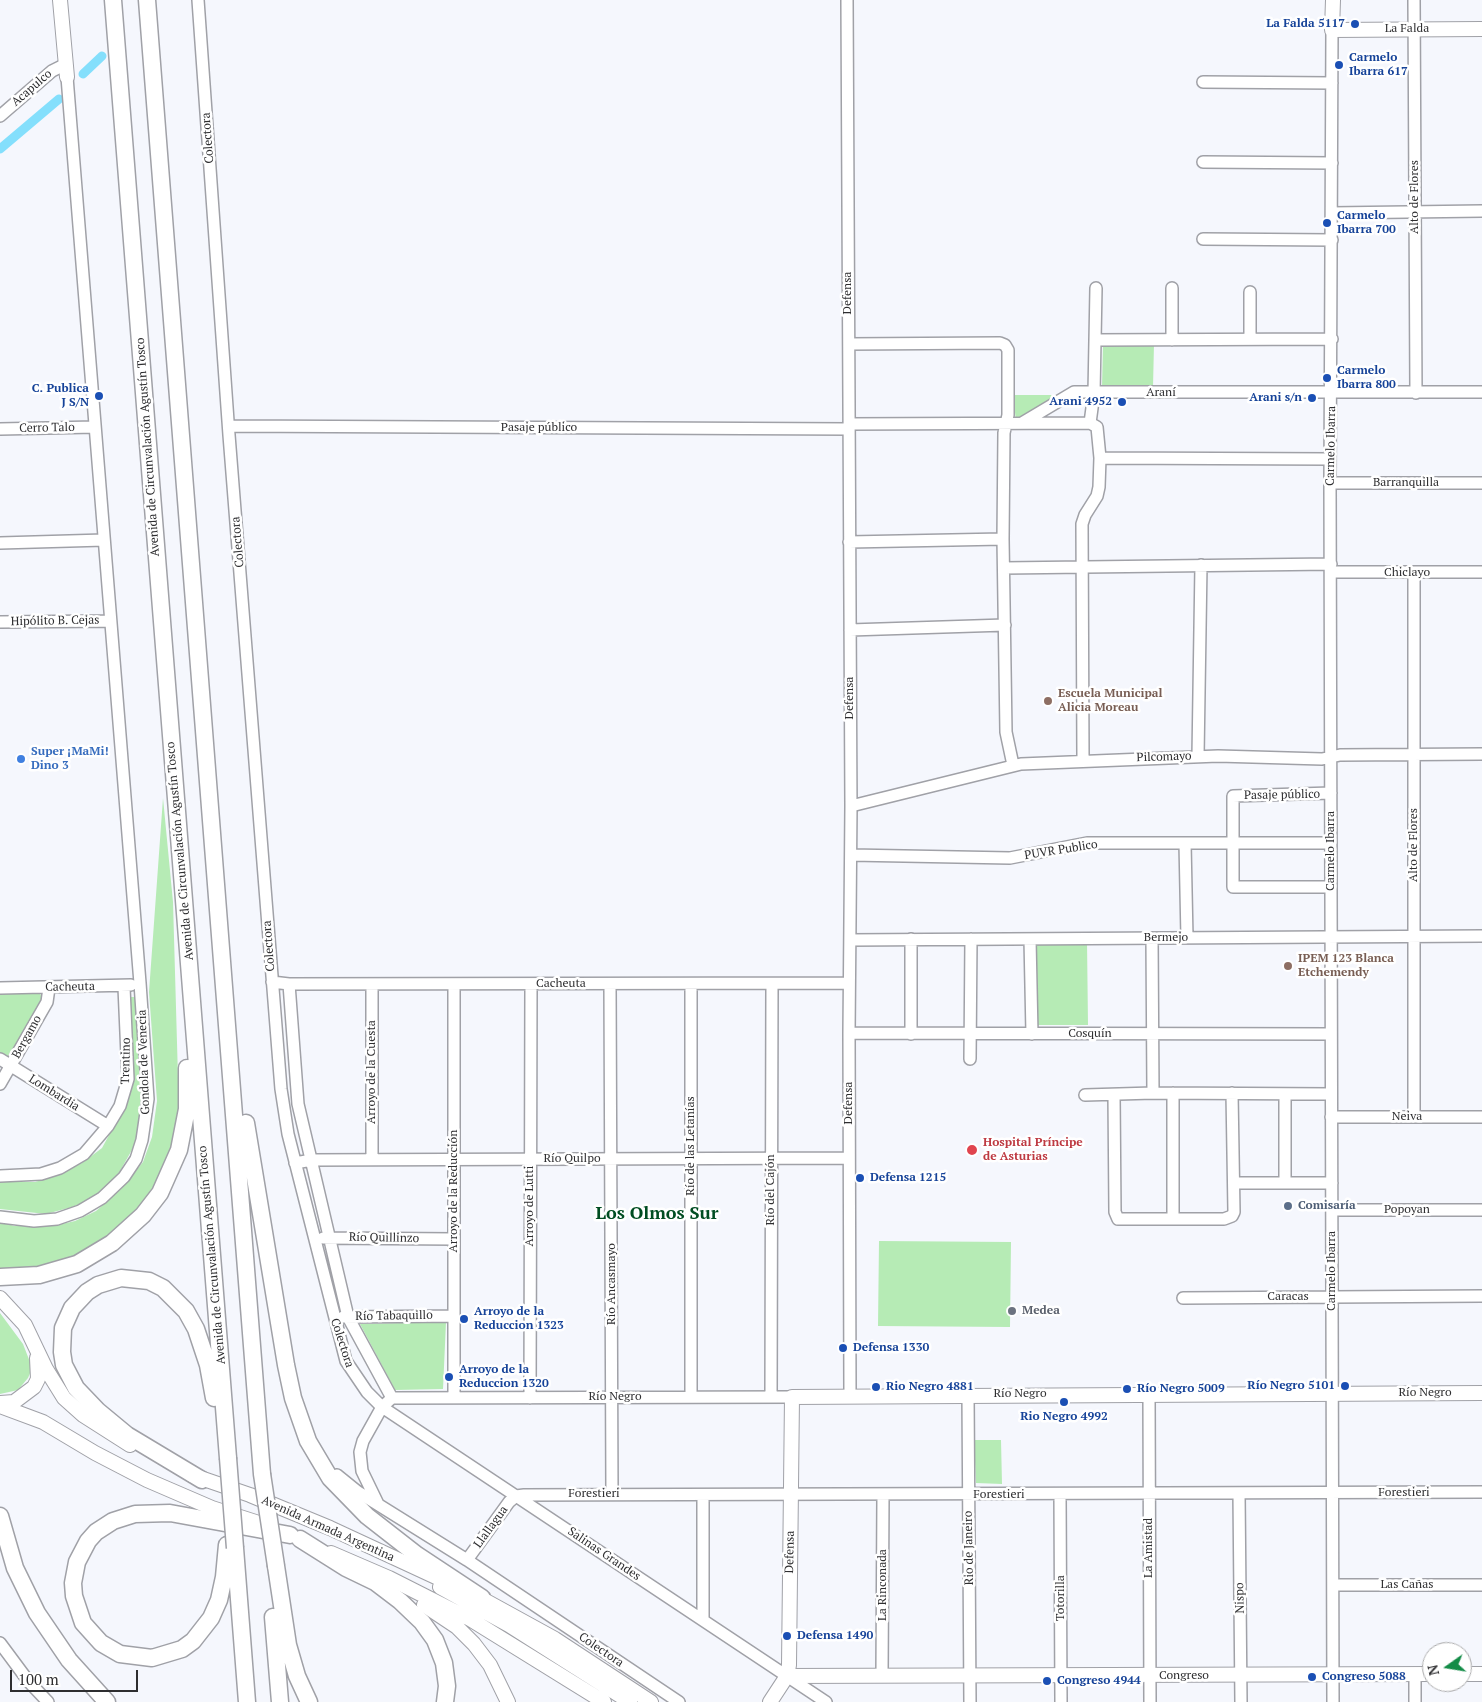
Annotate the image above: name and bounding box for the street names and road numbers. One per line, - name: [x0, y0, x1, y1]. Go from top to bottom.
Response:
- street label: La Falda: [1385, 22, 1429, 36]
- street label: Acapulco: [9, 67, 55, 109]
- street label: Colectora: [199, 112, 217, 164]
- street label: Alto de Flores: [1408, 160, 1422, 234]
- street label: Defensa: [841, 272, 855, 314]
- street label: Avenida de Circunvalación Agustín Tosco: [133, 337, 163, 557]
- street label: Araní: [1146, 386, 1176, 400]
- street label: Carmelo Ibarra: [1323, 406, 1339, 486]
- street label: Cerro Talo: [19, 420, 75, 436]
- street label: Pasaje público: [501, 421, 577, 435]
- street label: Barranquilla: [1373, 476, 1439, 490]
- street label: Colectora: [229, 516, 247, 568]
- street label: Chiclayo: [1384, 566, 1430, 580]
- street label: Hipólito B. Cejas: [10, 613, 100, 629]
- street label: Defensa: [843, 677, 857, 719]
- street label: Avenida de Circunvalación Agustín Tosco: [163, 741, 197, 961]
- street label: Pilcomayo: [1136, 749, 1192, 765]
- street label: Pasaje público: [1244, 787, 1320, 803]
- street label: Alto de Flores: [1407, 808, 1421, 882]
- street label: Carmelo Ibarra: [1324, 811, 1338, 891]
- street label: PUVR Publico: [1023, 837, 1099, 863]
- street label: Colectora: [260, 920, 278, 972]
- street label: Bermejo: [1144, 931, 1188, 945]
- street label: Cacheuta: [536, 977, 586, 991]
- street label: Cacheuta: [45, 979, 95, 995]
- street label: Gondola de Venecia: [135, 1009, 153, 1115]
- street label: Bergamo: [9, 1013, 45, 1061]
- street label: Arroyo de la Cuesta: [365, 1020, 379, 1124]
- street label: Cosquín: [1068, 1027, 1112, 1041]
- street label: Trentino: [118, 1038, 134, 1084]
- street label: Lombardia: [26, 1072, 82, 1114]
- street label: Defensa: [842, 1082, 856, 1124]
- street label: Río de las Letanías: [684, 1096, 698, 1196]
- street label: Neiva: [1392, 1110, 1422, 1124]
- street label: Arroyo de la Reducción: [447, 1130, 461, 1252]
- street label: Avenida de Circunvalación Agustín Tosco: [195, 1145, 229, 1365]
- street label: Río Quilpo: [543, 1152, 601, 1166]
- street label: Río del Cajón: [764, 1154, 778, 1226]
- street label: Arroyo de Lutti: [523, 1166, 537, 1246]
- street label: Popoyan: [1384, 1203, 1430, 1217]
- street label: Río Quillinzo: [349, 1230, 419, 1246]
- street label: Carmelo Ibarra: [1325, 1231, 1339, 1311]
- street label: Río Ancasmayo: [605, 1243, 619, 1325]
- street label: Caracas: [1267, 1290, 1309, 1304]
- street label: Río Tabaquillo: [355, 1308, 433, 1324]
- street label: Colectora: [327, 1316, 357, 1370]
- street label: Río Negro: [1398, 1386, 1452, 1400]
- street label: Río Negro: [993, 1387, 1047, 1401]
- street label: Río Negro: [588, 1390, 642, 1404]
- street label: Forestieri: [1378, 1486, 1430, 1500]
- street label: Forestieri: [568, 1487, 620, 1501]
- street label: Forestieri: [973, 1488, 1025, 1502]
- street label: Avenida Armada Argentina: [259, 1493, 397, 1565]
- street label: Llallagua: [471, 1503, 511, 1551]
- street label: Rio de Janeiro: [961, 1511, 977, 1585]
- street label: La Amistad: [1142, 1518, 1156, 1578]
- street label: Salinas Grandes: [565, 1524, 643, 1584]
- street label: Defensa: [782, 1530, 798, 1574]
- street label: La Rinconada: [876, 1549, 890, 1621]
- street label: Totorilla: [1054, 1575, 1068, 1621]
- street label: Las Cañas: [1381, 1578, 1433, 1592]
- street label: Nispo: [1233, 1582, 1247, 1614]
- street label: Colectora: [576, 1630, 626, 1670]
- street label: Congreso: [1159, 1669, 1209, 1683]

